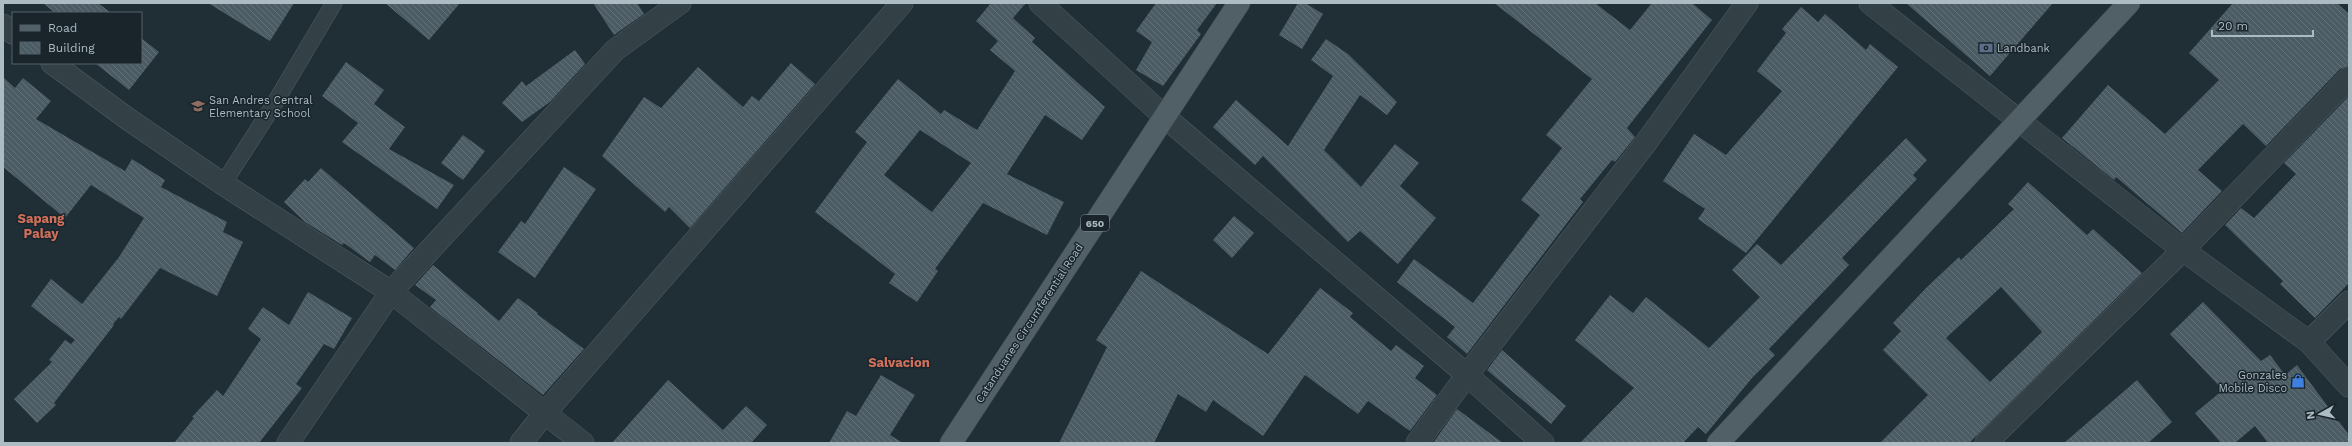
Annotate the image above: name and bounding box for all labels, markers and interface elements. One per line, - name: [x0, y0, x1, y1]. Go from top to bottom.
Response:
- legend: [12, 12, 142, 64]
- scale bar: [2212, 12, 2313, 38]
- text: 20 m: [2218, 19, 2248, 33]
- text: Road: [48, 21, 77, 35]
- bank icon: Landbank: [1978, 40, 1994, 56]
- text: Building: [48, 41, 95, 55]
- place label: Landbank: [1997, 42, 2050, 55]
- place label: San Andres Central Elementary School: [209, 94, 313, 120]
- school or university icon: San Andres Central Elementary School: [190, 98, 206, 114]
- district label: Sapang Palay: [18, 211, 65, 241]
- road number: 650: [1081, 215, 1109, 231]
- street label: Catanduanes Circumferential Road: [973, 241, 1086, 405]
- district label: Salvacion: [868, 355, 930, 370]
- place label: Gonzales Mobile Disco: [2218, 369, 2287, 395]
- shop icon: Gonzales Mobile Disco: [2290, 373, 2306, 389]
- north arrow: [2300, 394, 2340, 434]
- text: N: [2304, 410, 2318, 420]

